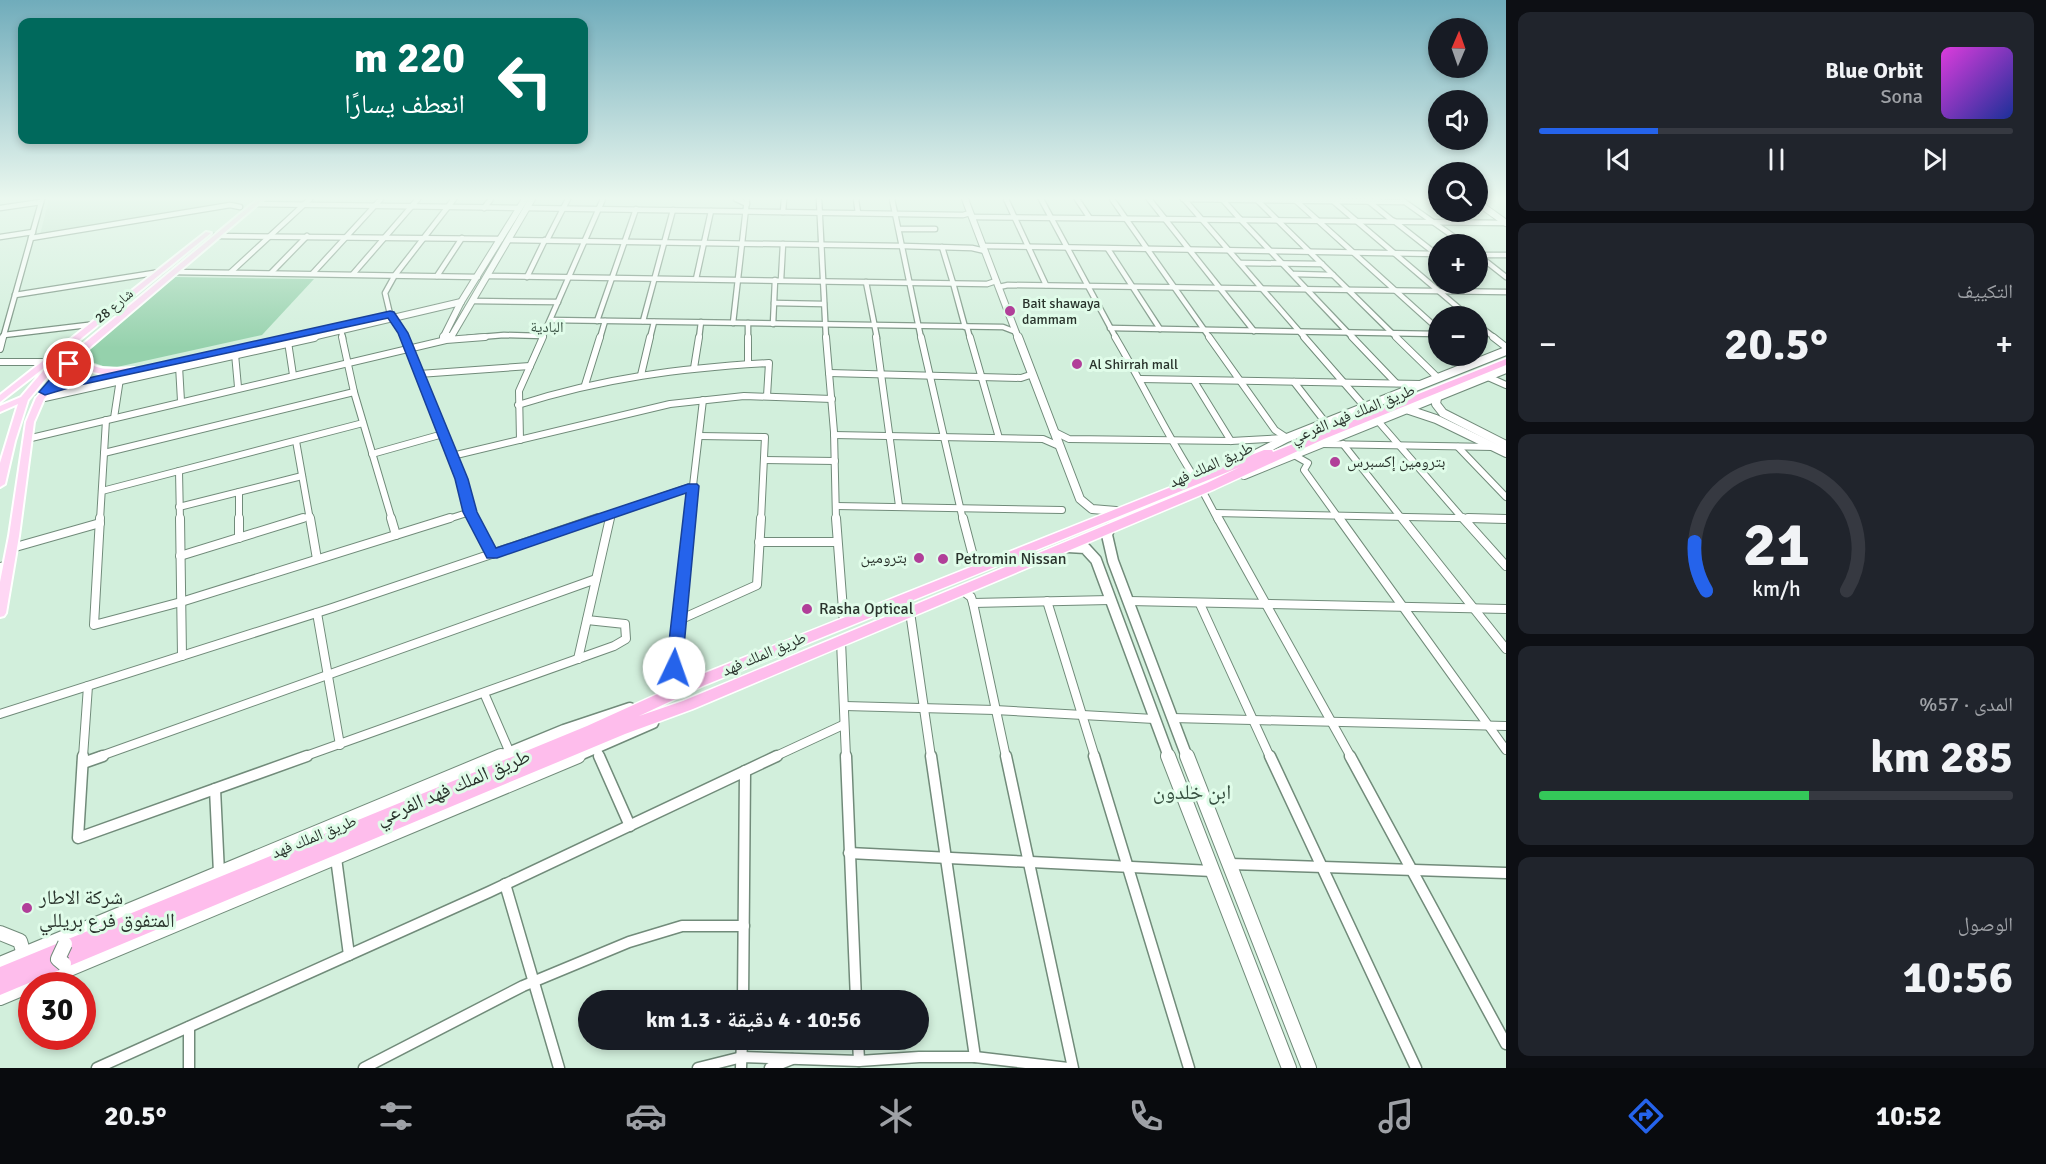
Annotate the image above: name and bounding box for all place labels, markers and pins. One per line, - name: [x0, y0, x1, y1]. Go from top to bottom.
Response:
- place label: Bait shawaya dammam: [1022, 295, 1100, 328]
- marker: Bait shawaya dammam: [1003, 304, 1017, 318]
- pin: [43, 338, 94, 389]
- place label: Al Shirrah mall: [1089, 356, 1178, 373]
- marker: Al Shirrah mall: [1070, 357, 1084, 371]
- place label: بترومين إكسبرس: [1347, 452, 1445, 472]
- marker: بترومين إكسبرس: [1328, 455, 1342, 469]
- place label: بترومين: [860, 548, 907, 568]
- place label: Petromin Nissan: [955, 549, 1067, 569]
- marker: بترومين: [912, 551, 926, 565]
- marker: Petromin Nissan: [936, 552, 950, 566]
- place label: Rasha Optical: [819, 599, 914, 619]
- marker: Rasha Optical: [800, 602, 814, 616]
- place label: شركة الاطار المتفوق فرع بريللي: [38, 885, 175, 936]
- marker: شركة الاطار المتفوق فرع بريللي: [20, 901, 34, 915]

